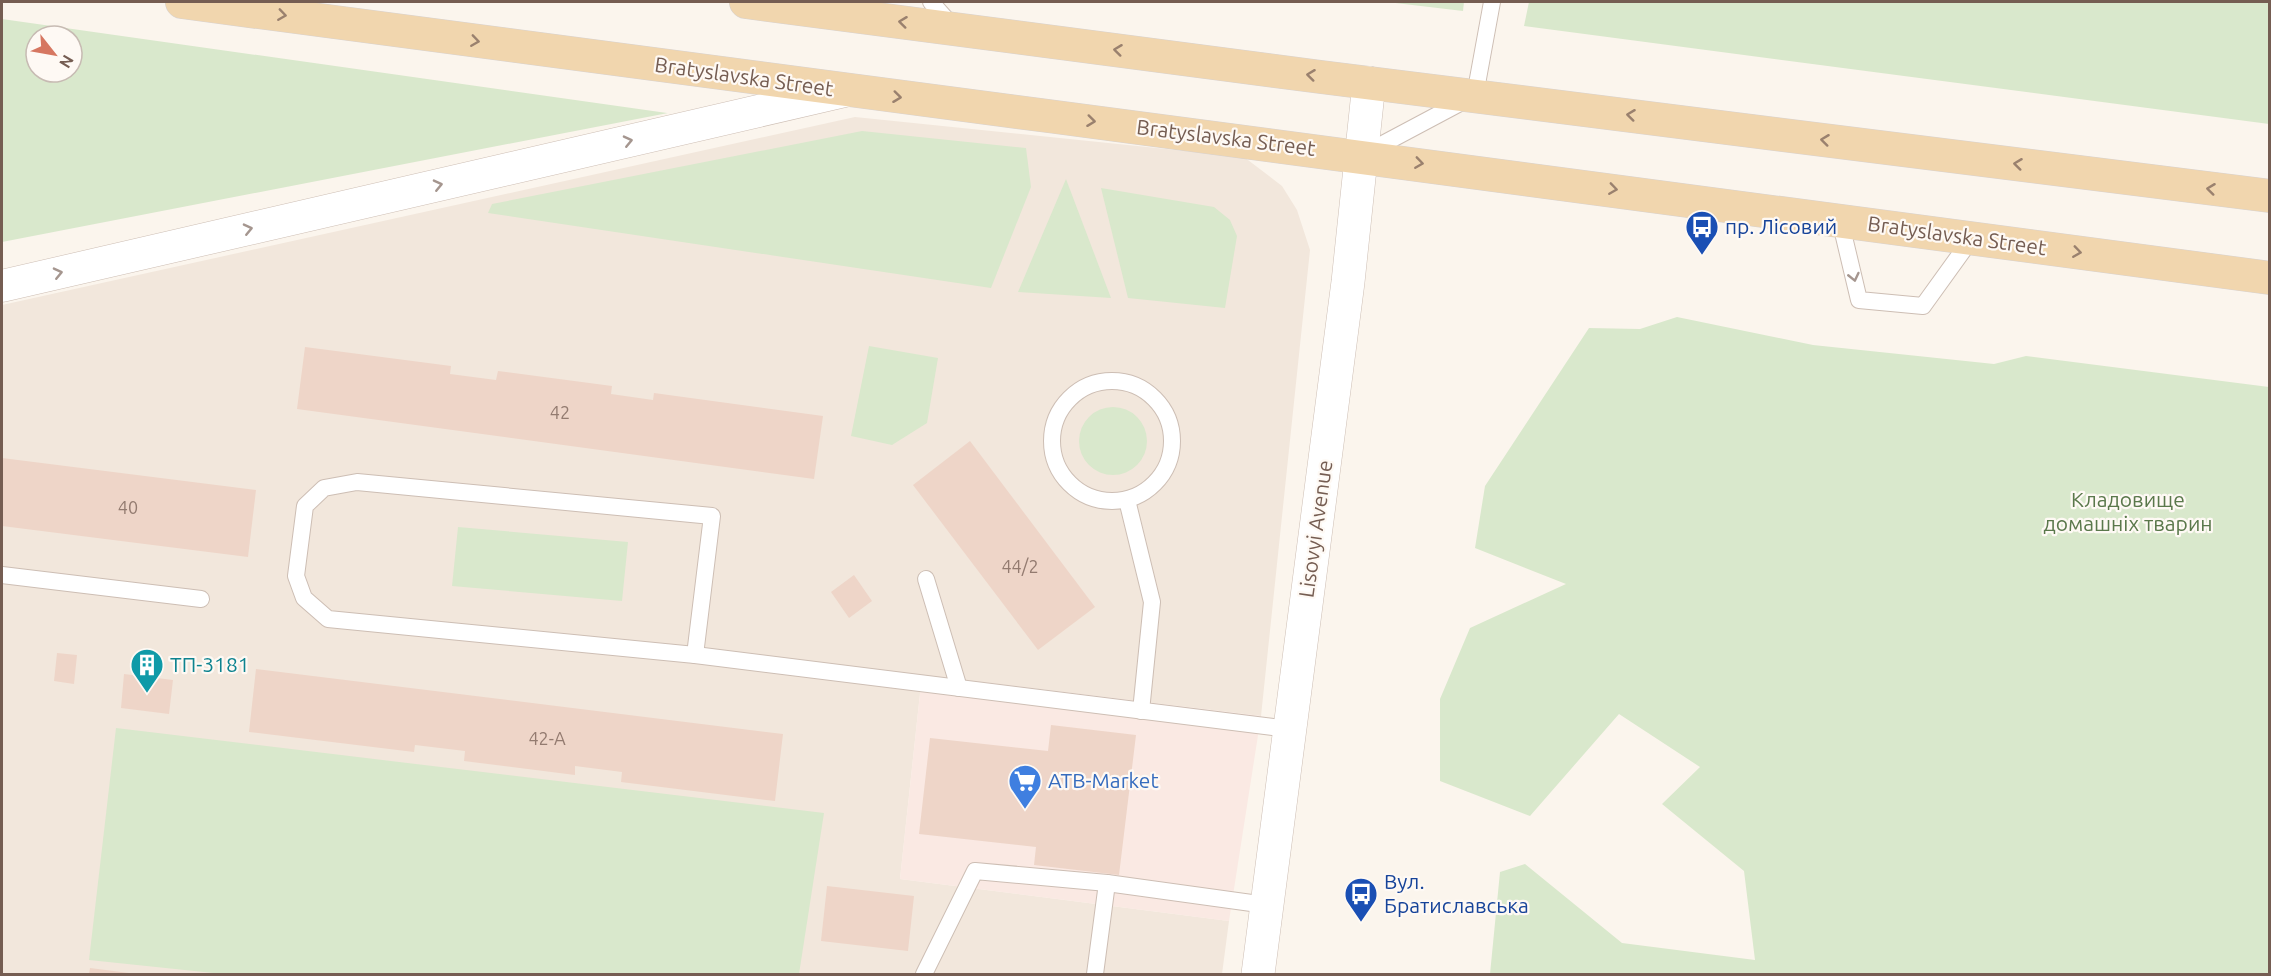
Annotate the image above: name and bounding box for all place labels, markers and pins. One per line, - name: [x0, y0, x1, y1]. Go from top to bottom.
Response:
- bus stop icon: пр. Лісовий: [1684, 209, 1720, 256]
- place label: пр. Лісовий: [1725, 214, 1837, 238]
- building icon: ТП-3181: [129, 647, 165, 694]
- place label: ТП-3181: [170, 652, 250, 676]
- supermarket icon: ATB-Market: [1007, 763, 1043, 810]
- place label: ATB-Market: [1048, 768, 1159, 792]
- place label: Вул. Братиславська: [1384, 869, 1529, 917]
- bus stop icon: Вул. Братиславська: [1343, 876, 1379, 923]

